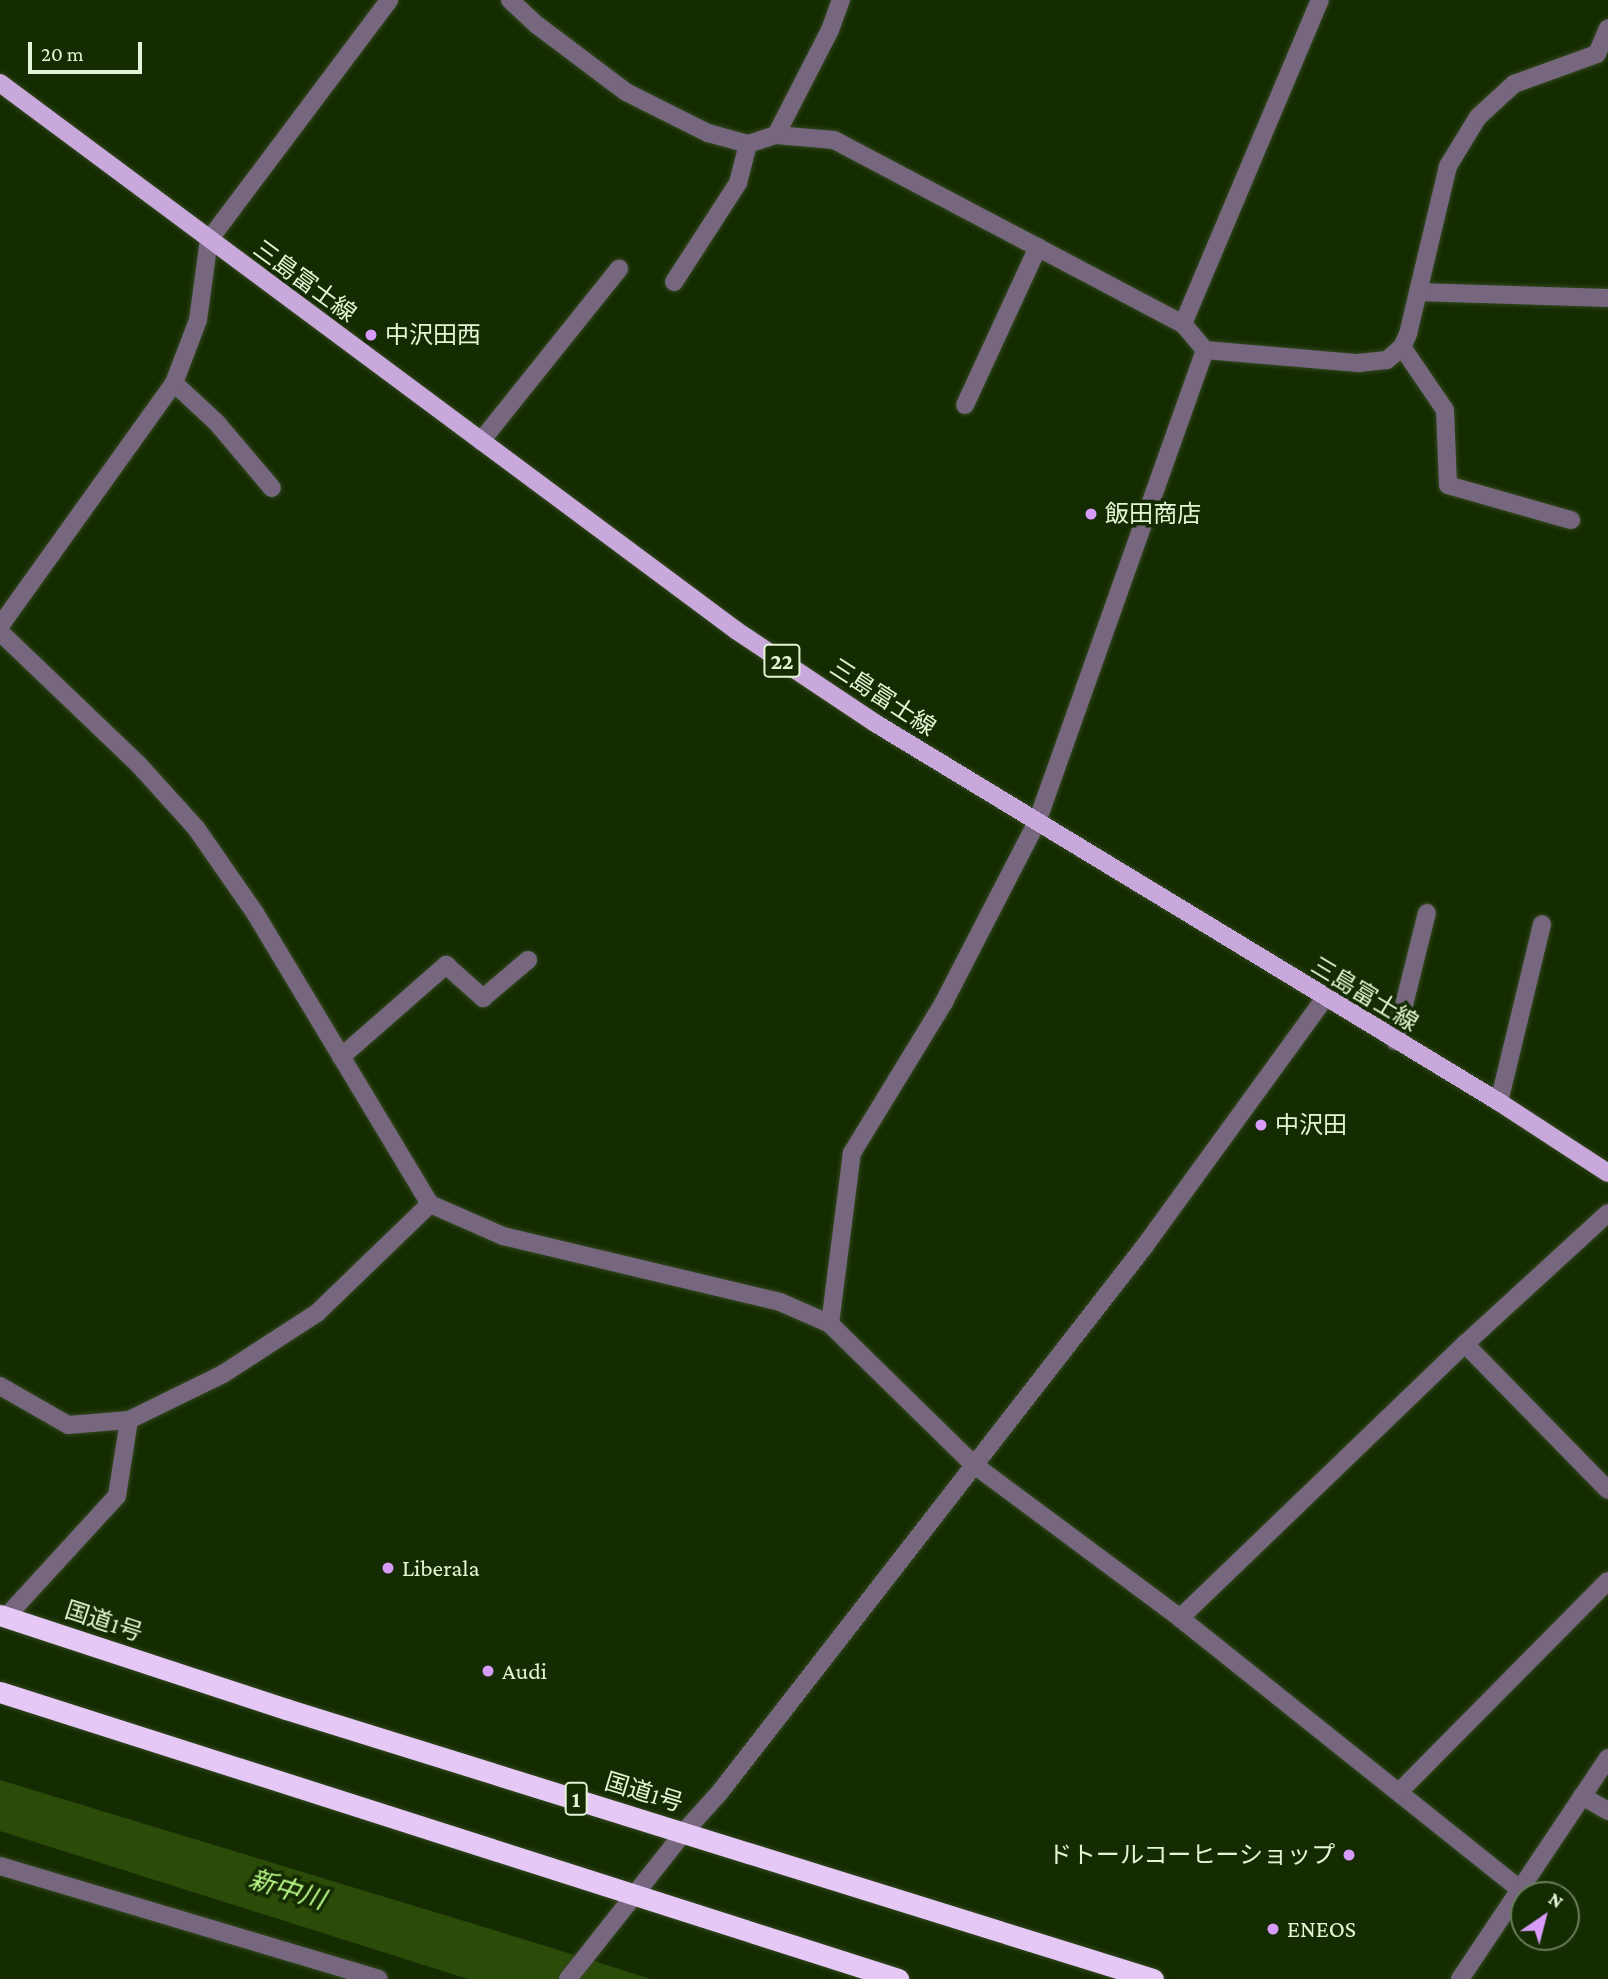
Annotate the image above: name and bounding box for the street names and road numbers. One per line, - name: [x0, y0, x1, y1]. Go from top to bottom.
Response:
- street label: 三島富士線: [248, 234, 362, 328]
- road number: 22: [763, 642, 801, 680]
- street label: 三島富士線: [825, 652, 941, 742]
- street label: 三島富士線: [1306, 951, 1424, 1037]
- street label: 国道1号: [62, 1595, 146, 1647]
- street label: 国道1号: [602, 1767, 686, 1817]
- road number: 1: [564, 1780, 588, 1818]

